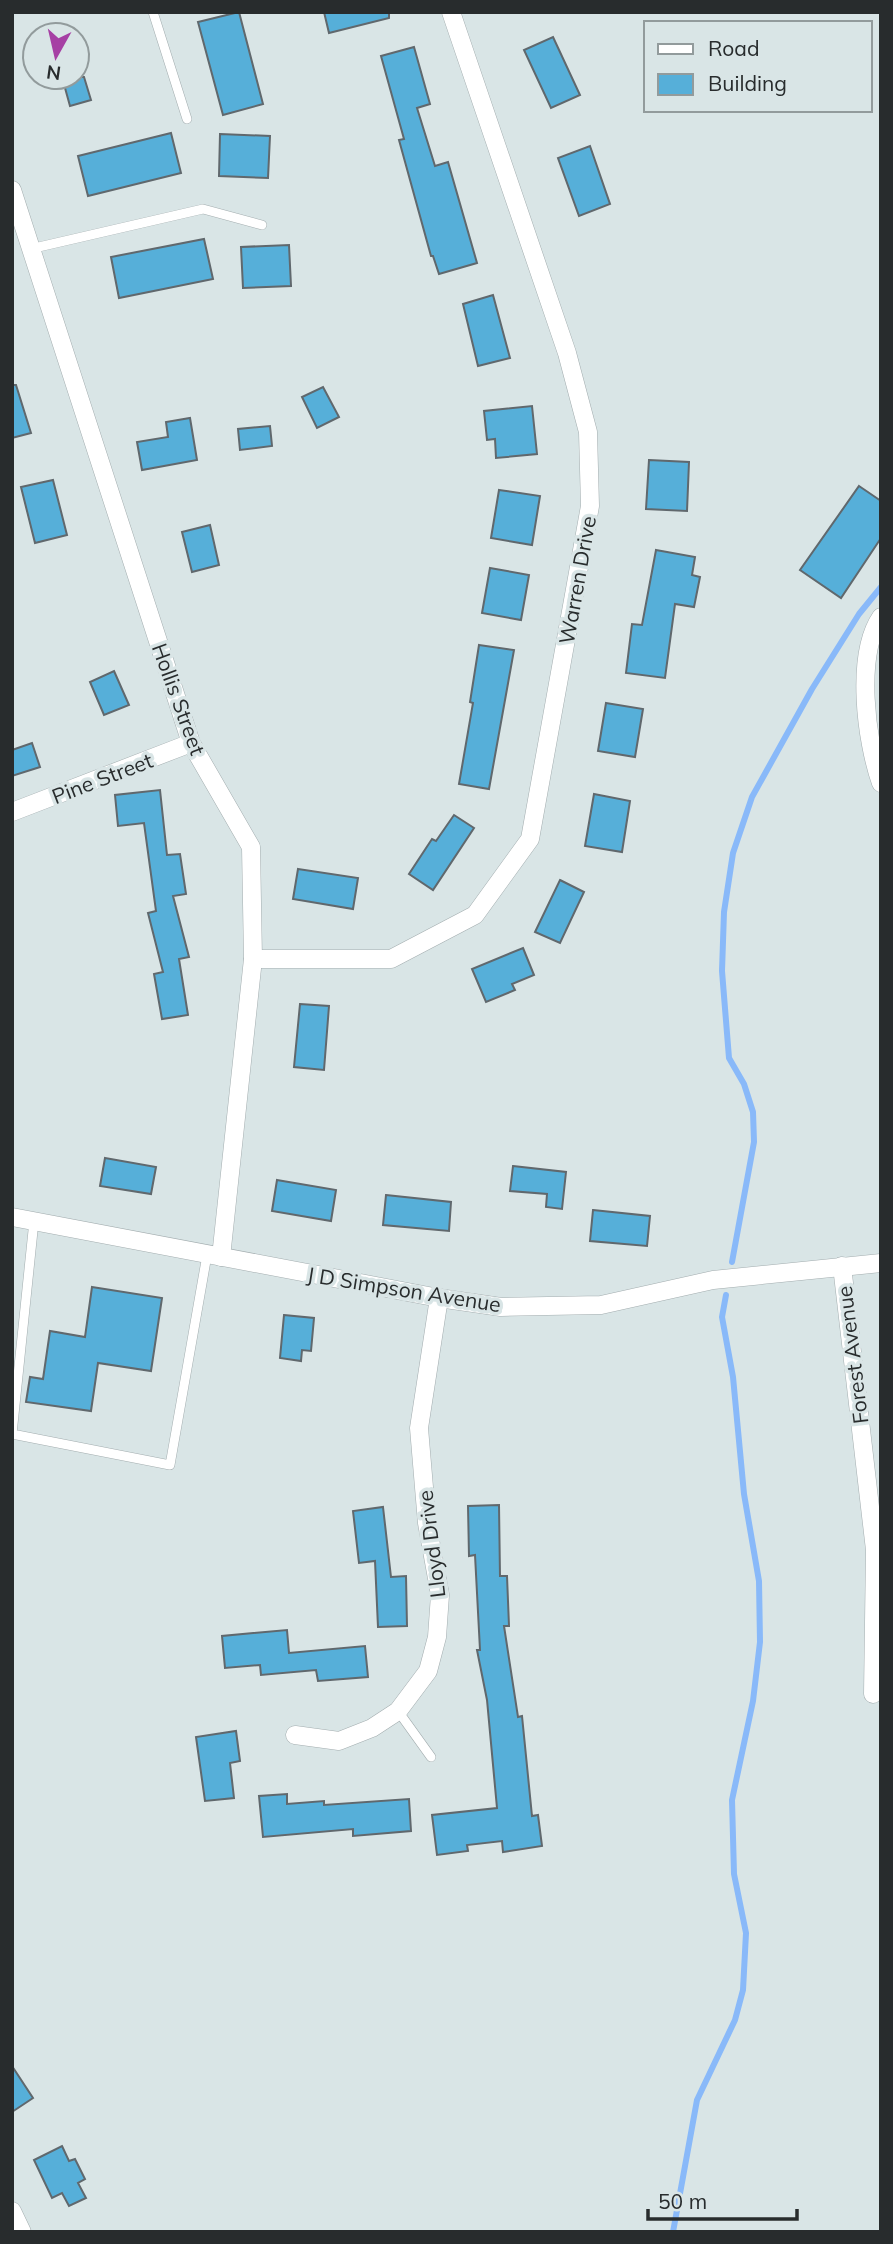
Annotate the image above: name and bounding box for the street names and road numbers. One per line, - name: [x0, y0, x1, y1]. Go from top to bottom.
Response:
- street label: Warren Drive: [553, 514, 601, 646]
- street label: Hollis Street: [147, 640, 211, 758]
- street label: Pine Street: [48, 747, 156, 809]
- street label: J D Simpson Avenue: [305, 1261, 503, 1317]
- street label: Forest Avenue: [831, 1285, 873, 1425]
- street label: Lloyd Drive: [412, 1489, 450, 1599]

